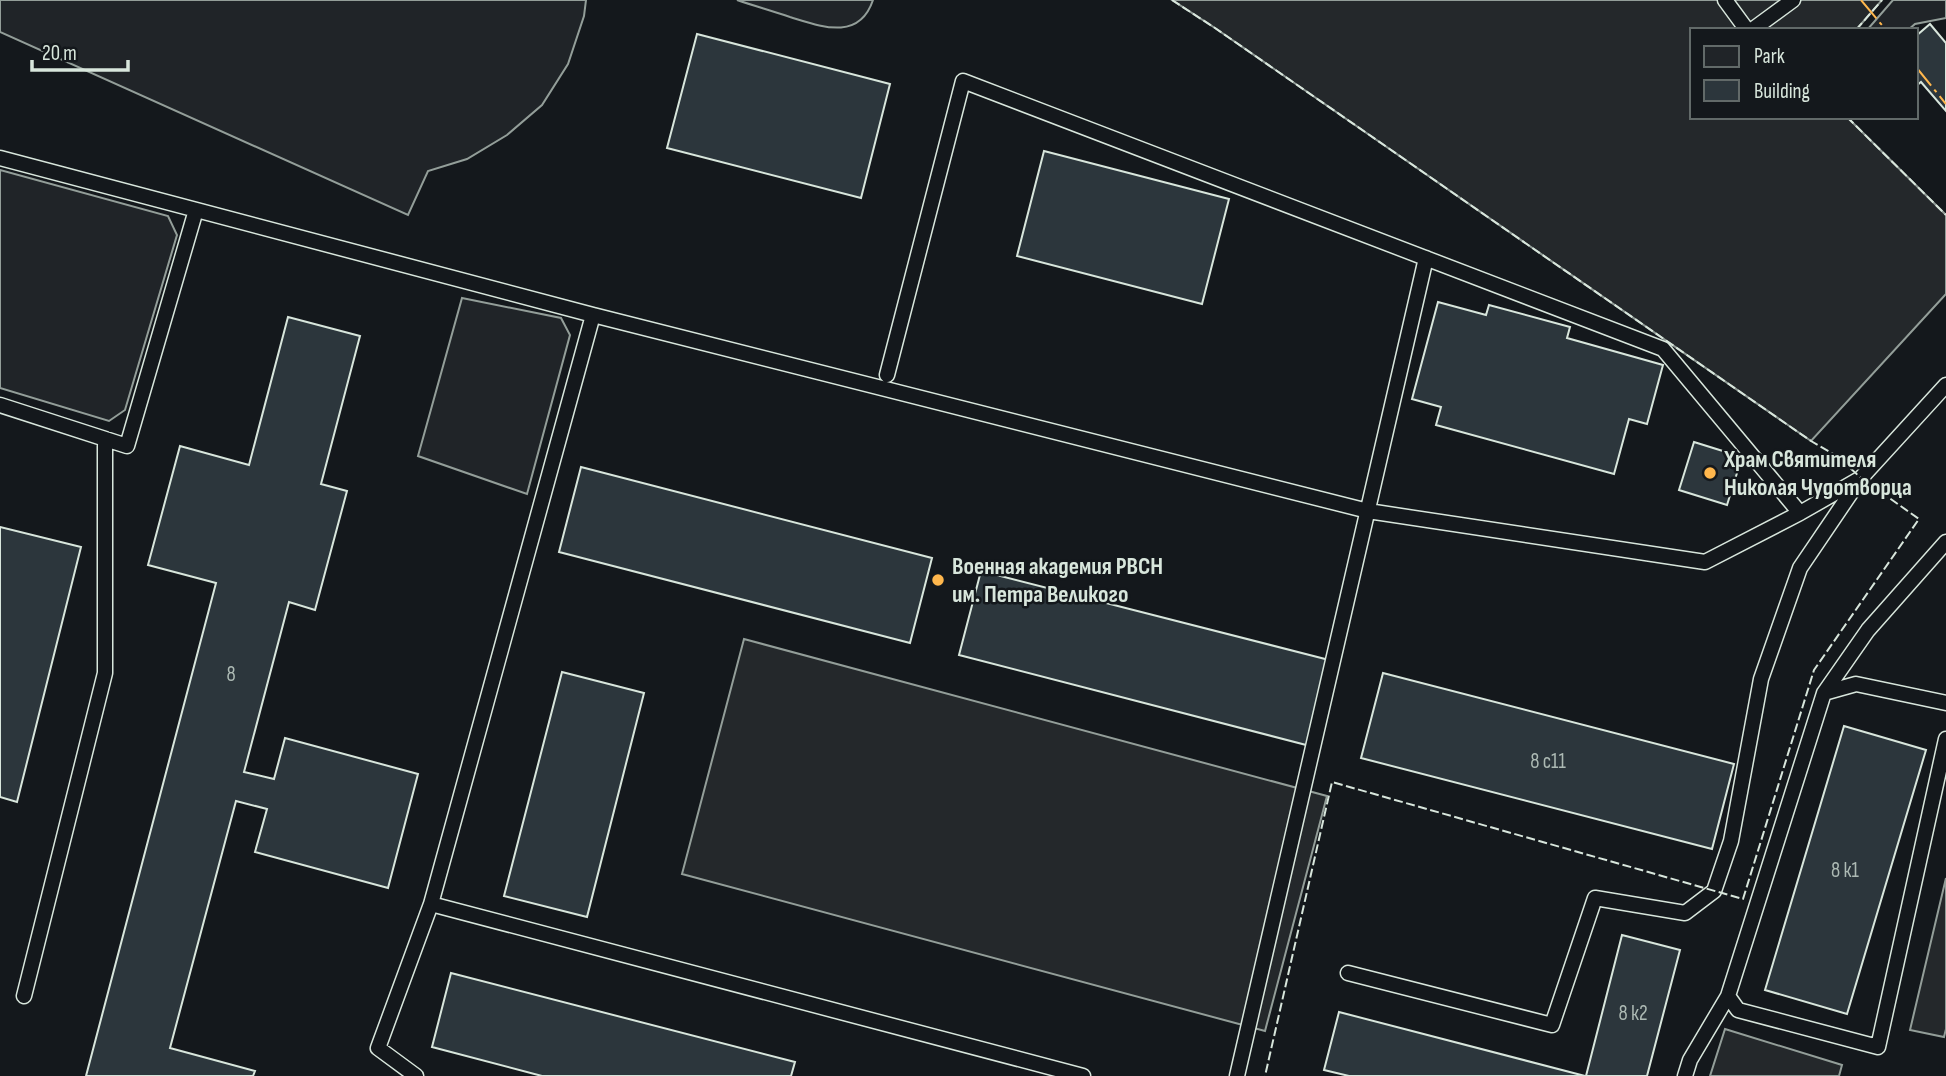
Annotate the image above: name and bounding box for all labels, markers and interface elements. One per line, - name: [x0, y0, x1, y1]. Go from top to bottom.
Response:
- scale bar: [32, 28, 128, 72]
- legend: [1690, 28, 1918, 119]
- text: 20 m: [42, 41, 77, 66]
- text: Park: [1754, 44, 1785, 69]
- text: Building: [1754, 79, 1810, 104]
- place label: Храм Святителя Николая Чудотворца: [1723, 445, 1912, 502]
- marker: Храм Святителя Николая Чудотворца: [1702, 465, 1718, 481]
- place label: Военная академия РВСН им. Петра Великого: [952, 552, 1163, 609]
- marker: Военная академия РВСН им. Петра Великого: [930, 572, 946, 588]
- house number: 8: [226, 662, 236, 687]
- house number: 8 с11: [1530, 749, 1566, 774]
- house number: 8 к1: [1831, 858, 1860, 883]
- house number: 8 к2: [1618, 1001, 1648, 1026]

